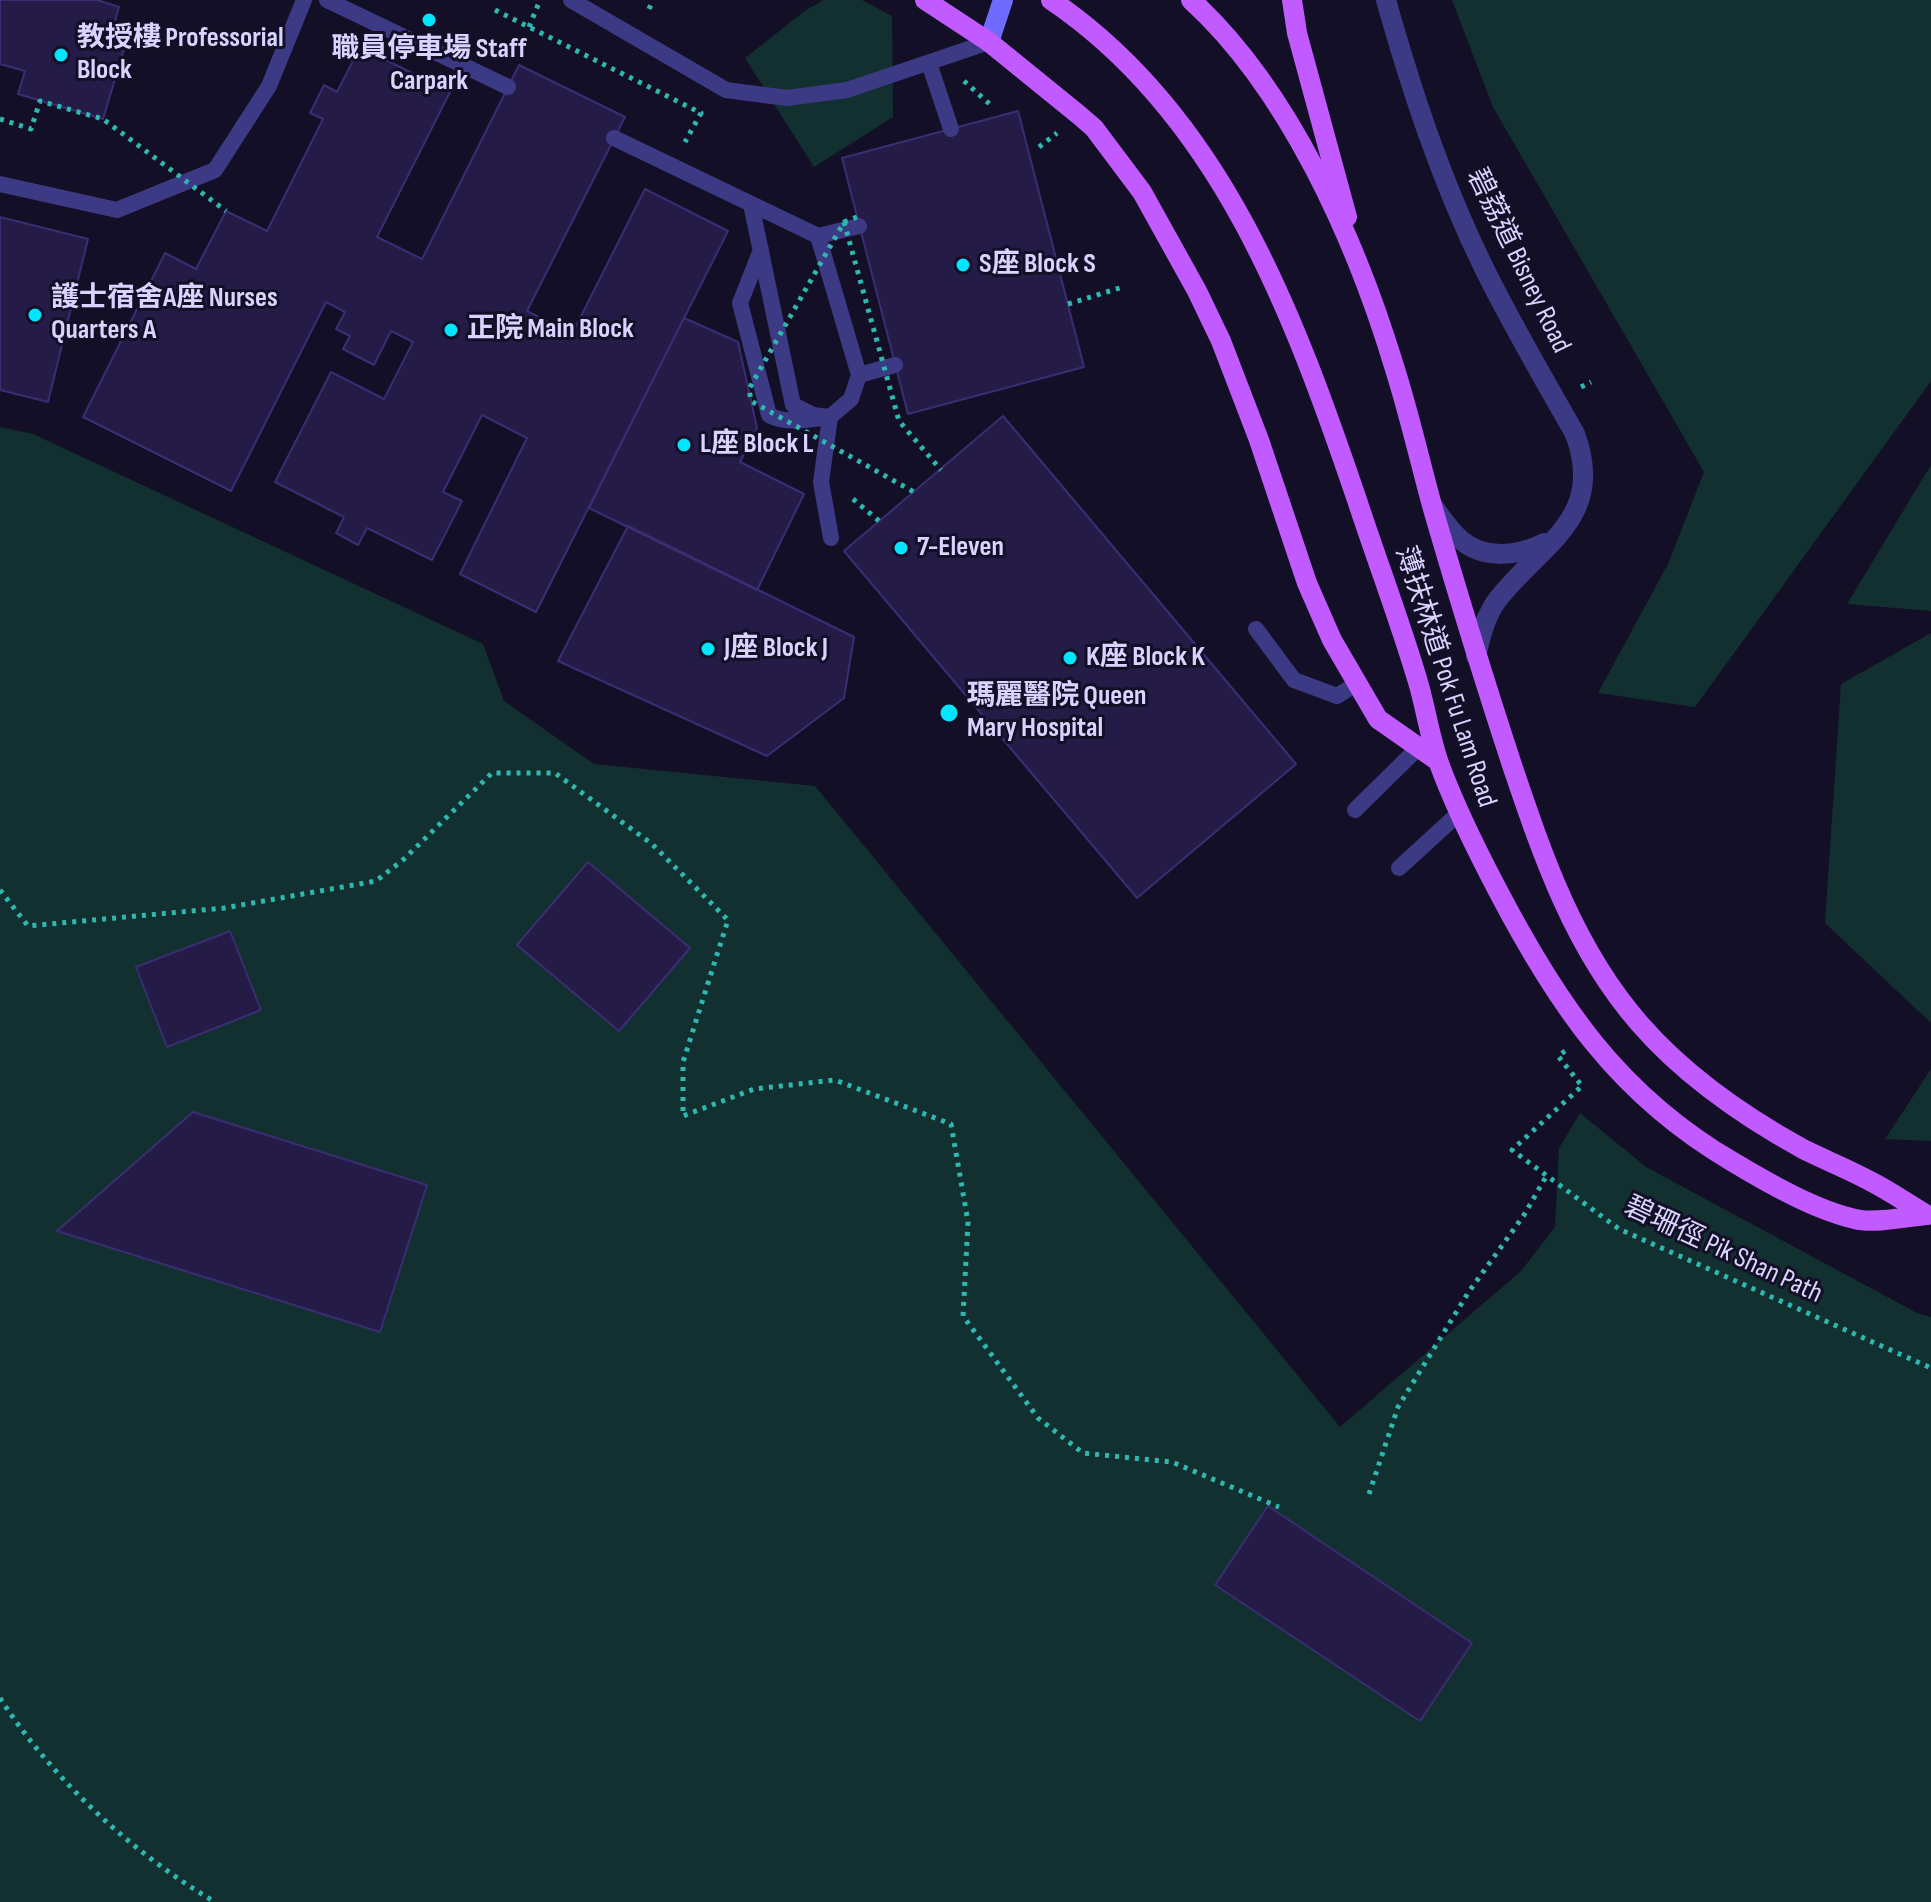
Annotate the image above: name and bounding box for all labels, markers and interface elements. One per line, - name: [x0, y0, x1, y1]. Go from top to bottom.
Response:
- marker: 職員停車場 Staff Carpark: [420, 11, 438, 29]
- place label: 教授樓 Professorial Block: [77, 22, 284, 88]
- place label: 職員停車場 Staff Carpark: [331, 33, 527, 99]
- marker: 教授樓 Professorial Block: [52, 46, 70, 64]
- street label: 碧荔道 Bisney Road: [1459, 163, 1577, 359]
- place label: S座 Block S: [979, 248, 1096, 282]
- marker: S座 Block S: [954, 256, 972, 274]
- place label: 護士宿舍A座 Nurses Quarters A: [51, 282, 278, 348]
- marker: 護士宿舍A座 Nurses Quarters A: [26, 306, 44, 324]
- place label: 正院 Main Block: [467, 313, 634, 347]
- marker: 正院 Main Block: [442, 321, 460, 339]
- place label: L座 Block L: [700, 428, 814, 462]
- marker: L座 Block L: [675, 436, 693, 454]
- place label: 7-Eleven: [917, 531, 1004, 565]
- marker: 7-Eleven: [892, 539, 910, 557]
- street label: 薄扶林道 Pok Fu Lam Road: [1387, 542, 1503, 812]
- place label: J座 Block J: [724, 632, 828, 666]
- marker: J座 Block J: [699, 640, 717, 658]
- place label: K座 Block K: [1086, 641, 1205, 675]
- marker: K座 Block K: [1061, 649, 1079, 667]
- place label: 瑪麗醫院 Queen Mary Hospital: [967, 680, 1147, 746]
- marker: 瑪麗醫院 Queen Mary Hospital: [938, 702, 960, 724]
- street label: 碧珊徑 Pik Shan Path: [1619, 1190, 1827, 1312]

